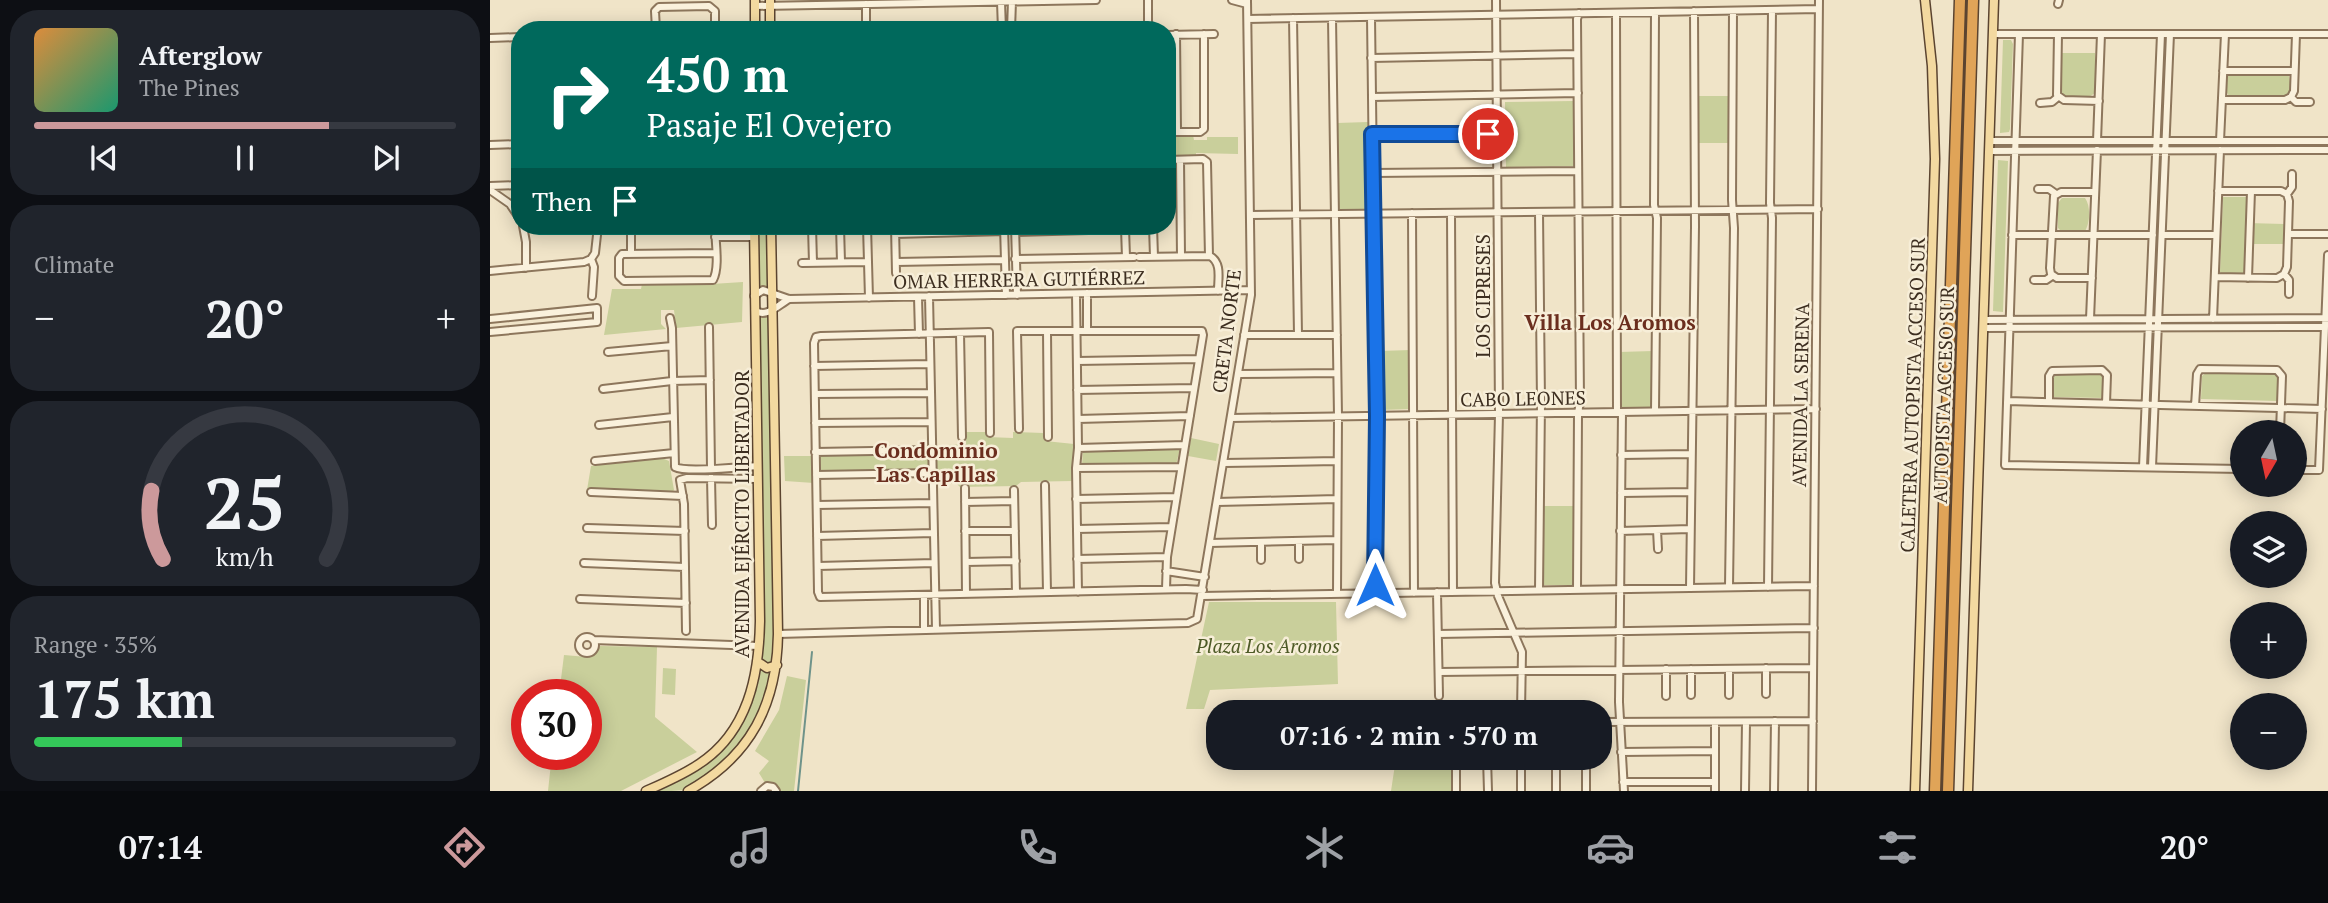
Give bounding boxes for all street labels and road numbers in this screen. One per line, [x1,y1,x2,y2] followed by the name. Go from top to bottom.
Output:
[1470,234,1495,358] street label: LOS CIPRESES
[1894,237,1930,553] street label: CALETERA AUTOPISTA ACCESO SUR
[893,264,1145,294] street label: OMAR HERRERA GUTIÉRREZ
[1206,268,1246,394] street label: CRETA NORTE
[1927,286,1959,504] street label: AUTOPISTA ACCESO SUR
[1786,303,1814,487] street label: AVENIDA LA SERENA
[729,370,754,658] street label: AVENIDA EJÉRCITO LIBERTADOR
[1460,384,1586,412] street label: CABO LEONES

